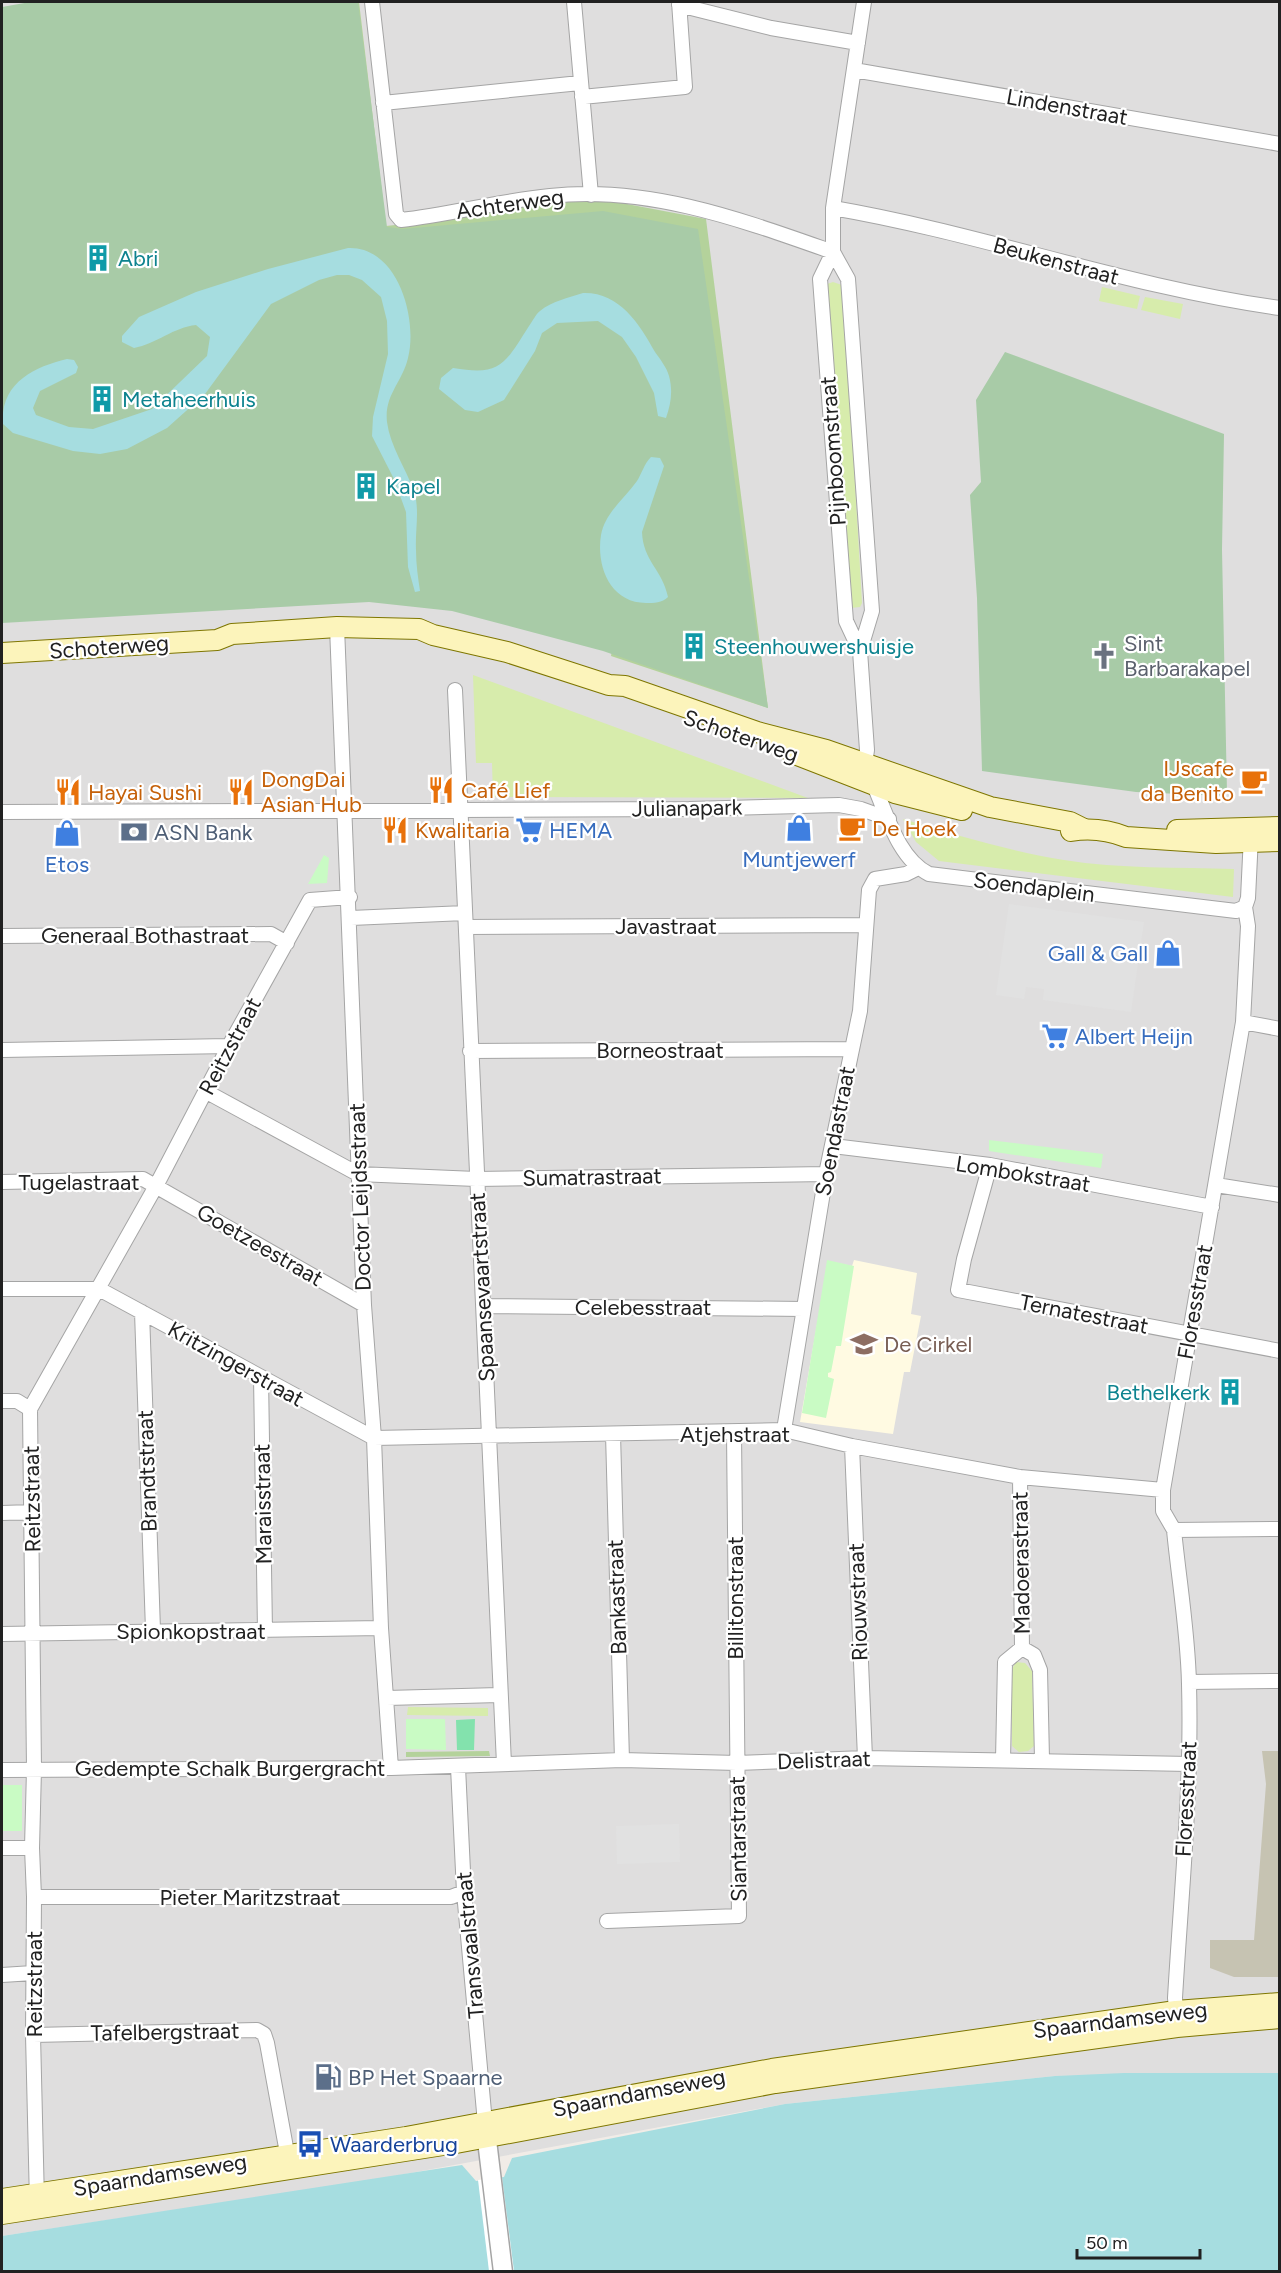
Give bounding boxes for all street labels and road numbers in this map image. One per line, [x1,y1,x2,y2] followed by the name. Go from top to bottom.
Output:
[1004,83,1130,131] street label: Lindenstraat
[454,183,566,225] street label: Achterweg
[990,231,1122,291] street label: Beukenstraat
[814,375,852,527] street label: Pijnboomstraat
[48,629,170,665] street label: Schoterweg
[680,704,802,768] street label: Schoterweg
[631,794,743,822] street label: Julianapark
[972,866,1096,908] street label: Soendaplein
[615,913,717,940] street label: Javastraat
[41,922,249,949] street label: Generaal Bothastraat
[193,993,267,1099] street label: Reitzstraat
[596,1037,724,1064] street label: Borneostraat
[809,1064,861,1198] street label: Soendastraat
[343,1103,377,1291] street label: Doctor Leijdsstraat
[954,1150,1092,1198] street label: Lombokstraat
[522,1162,662,1192] street label: Sumatrastraat
[18,1169,140,1196] street label: Tugelastraat
[464,1192,500,1382] street label: Spaansevaartstraat
[192,1198,328,1292] street label: Goetzeestraat
[1172,1243,1218,1361] street label: Floresstraat
[1017,1288,1151,1340] street label: Ternatestraat
[575,1294,711,1321] street label: Celebesstraat
[163,1315,309,1413] street label: Kritzingerstraat
[131,1409,163,1533] street label: Brandtstraat
[680,1421,790,1448] street label: Atjehstraat
[248,1443,278,1565] street label: Maraisstraat
[18,1445,46,1553] street label: Reitzstraat
[1006,1491,1036,1635] street label: Madoerastraat
[722,1536,749,1660] street label: Billitonstraat
[601,1539,633,1655] street label: Bankastraat
[842,1543,874,1661] street label: Riouwstraat
[116,1618,266,1645] street label: Spionkopstraat
[1169,1740,1203,1858] street label: Floresstraat
[777,1745,871,1775] street label: Delistraat
[75,1755,385,1782] street label: Gedempte Schalk Burgergracht
[723,1776,753,1902] street label: Siantarstraat
[450,1870,490,2020] street label: Transvaalstraat
[159,1884,341,1911] street label: Pieter Maritzstraat
[21,1931,48,2037] street label: Reitzstraat
[1031,1996,1209,2044] street label: Spaarndamseweg
[90,2017,240,2047] street label: Tafelbergstraat
[550,2063,728,2123] street label: Spaarndamseweg
[71,2148,249,2202] street label: Spaarndamseweg

